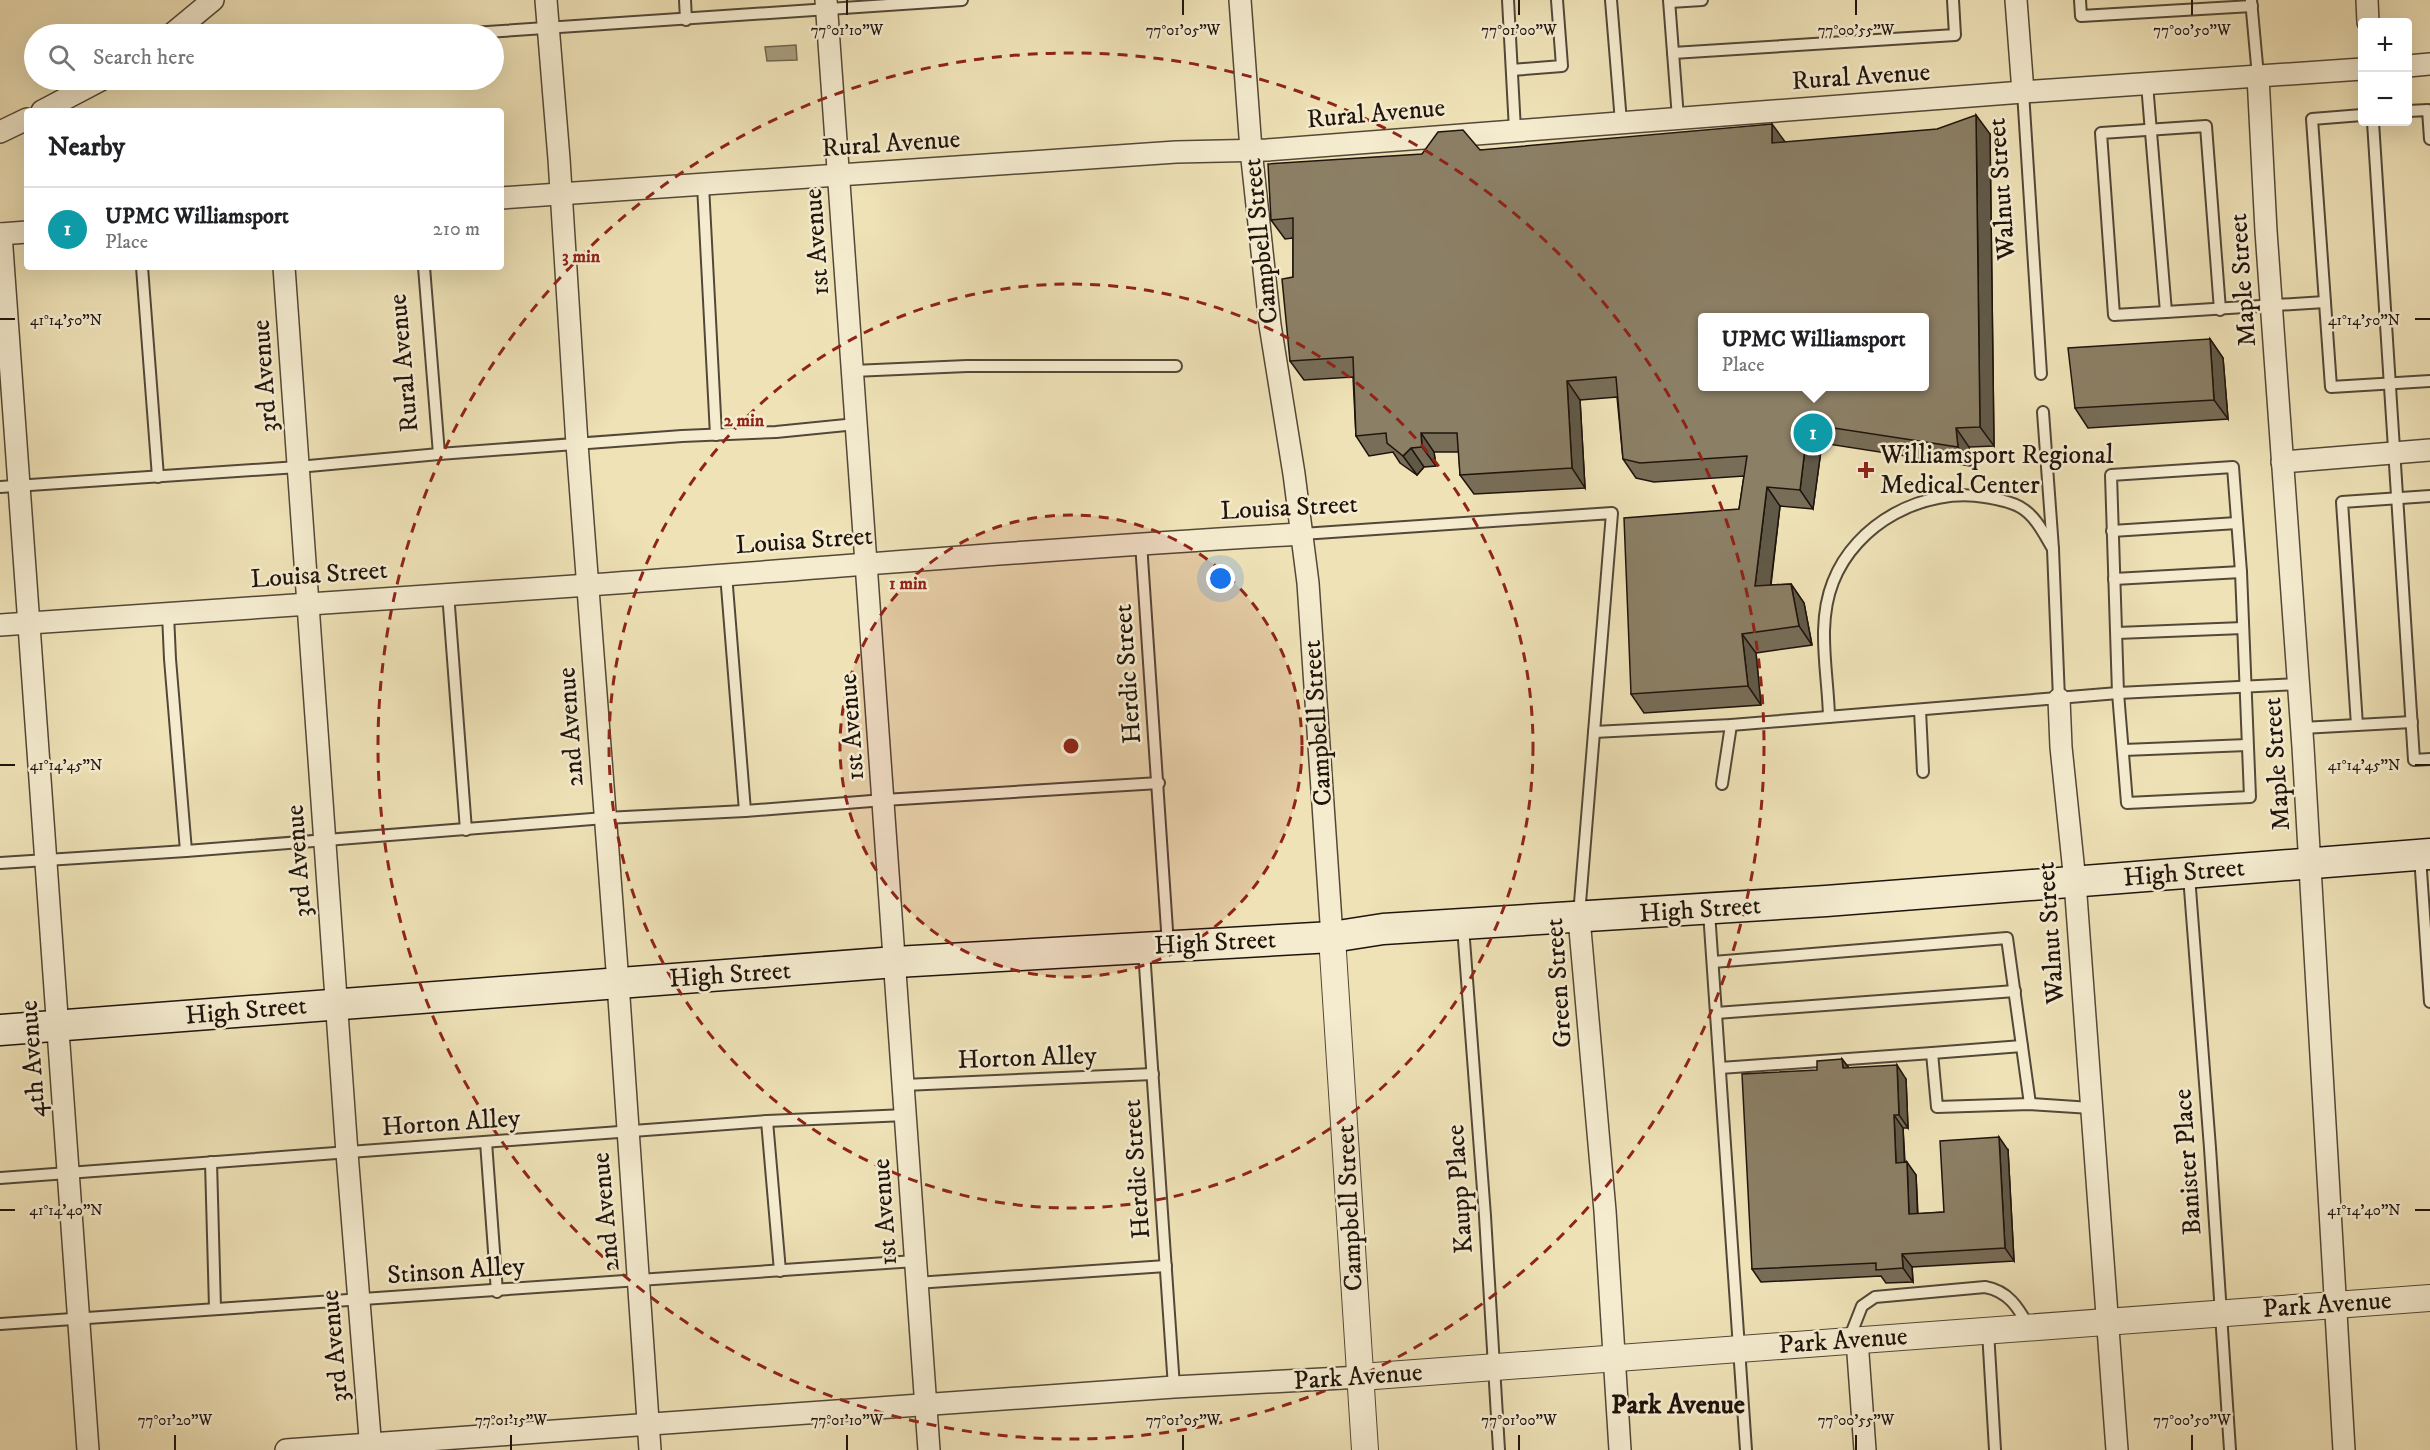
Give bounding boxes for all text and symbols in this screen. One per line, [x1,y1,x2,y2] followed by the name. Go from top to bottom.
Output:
[2358,18,2412,126] map controls
[2358,18,2412,72] button: +
[811,21,884,40] text: 77°01'10"W
[1146,21,1221,40] text: 77°01'05"W
[1481,21,1557,40] text: 77°01'00"W
[1818,21,1895,40] text: 77°00'55"W
[2153,21,2231,40] text: 77°00'50"W
[24,24,504,90] search box
[45,41,78,74] icon: search
[93,44,195,71] text: Search here
[1791,56,1931,98] street label: Rural Avenue
[2358,72,2412,126] button: −
[1305,92,1447,136] street label: Rural Avenue
[1981,117,2024,262] street label: Walnut Street
[821,123,961,165] street label: Rural Avenue
[48,131,125,164] text: Nearby
[1236,156,1286,326] street label: Campbell Street
[797,187,837,297] street label: 1st Avenue
[105,203,289,230] text: UPMC Williamsport
[2222,212,2264,348] street label: Maple Street
[64,217,71,242] text: 1
[433,217,480,242] text: 210 m
[105,230,148,255] text: Place
[562,246,601,268] text: 3 min
[382,292,426,434] street label: Rural Avenue
[30,311,102,330] text: 41°14'50"N
[2328,311,2400,330] text: 41°14'50"N
[1698,313,1929,391] popup
[245,319,285,433] street label: 3rd Avenue
[1722,326,1905,353] text: UPMC Williamsport
[1722,353,1764,378] text: Place
[724,410,765,432] text: 2 min
[1794,410,1832,456] pin: 1
[1879,439,2114,502] place label: Williamsport Regional Medical Center
[1857,461,1875,479] marker: Williamsport Regional Medical Center
[1220,488,1358,528] street label: Louisa Street
[734,520,874,562] street label: Louisa Street
[249,554,389,596] street label: Louisa Street
[1206,564,1235,593] your location
[889,573,928,595] text: 1 min
[1107,603,1149,745] street label: Herdic Street
[1296,639,1340,807] street label: Campbell Street
[550,666,592,788] street label: 2nd Avenue
[832,672,872,782] street label: 1st Avenue
[2256,696,2298,832] street label: Maple Street
[1061,736,1081,756] centre of rings
[30,756,102,775] text: 41°14'45"N
[2328,756,2400,775] text: 41°14'45"N
[279,804,319,918] street label: 3rd Avenue
[2122,851,2246,895] street label: High Street
[2030,861,2073,1006] street label: Walnut Street
[1638,889,1762,931] street label: High Street
[1538,917,1580,1049] street label: Green Street
[1153,923,1277,963] street label: High Street
[668,954,792,996] street label: High Street
[184,989,308,1033] street label: High Street
[12,999,54,1119] street label: 4th Avenue
[957,1039,1098,1077] street label: Horton Alley
[2166,1088,2210,1236] street label: Banister Place
[1116,1098,1158,1240] street label: Herdic Street
[381,1102,522,1144] street label: Horton Alley
[1439,1123,1481,1255] street label: Kaupp Place
[1329,1124,1371,1292] street label: Campbell Street
[584,1151,628,1273] street label: 2nd Avenue
[865,1157,905,1267] street label: 1st Avenue
[29,1201,103,1220] text: 41°14'40"N
[2327,1201,2401,1220] text: 41°14'40"N
[386,1250,527,1292] street label: Stinson Alley
[2261,1284,2393,1326] street label: Park Avenue
[314,1288,356,1404] street label: 3rd Avenue
[1777,1320,1909,1362] street label: Park Avenue
[1292,1356,1424,1398] street label: Park Avenue
[1611,1388,1745,1422] district label: Park Avenue
[138,1411,213,1430] text: 77°01'20"W
[475,1411,547,1430] text: 77°01'15"W
[811,1411,884,1430] text: 77°01'10"W
[1146,1411,1221,1430] text: 77°01'05"W
[1481,1411,1557,1430] text: 77°01'00"W
[1818,1411,1895,1430] text: 77°00'55"W
[2153,1411,2231,1430] text: 77°00'50"W

